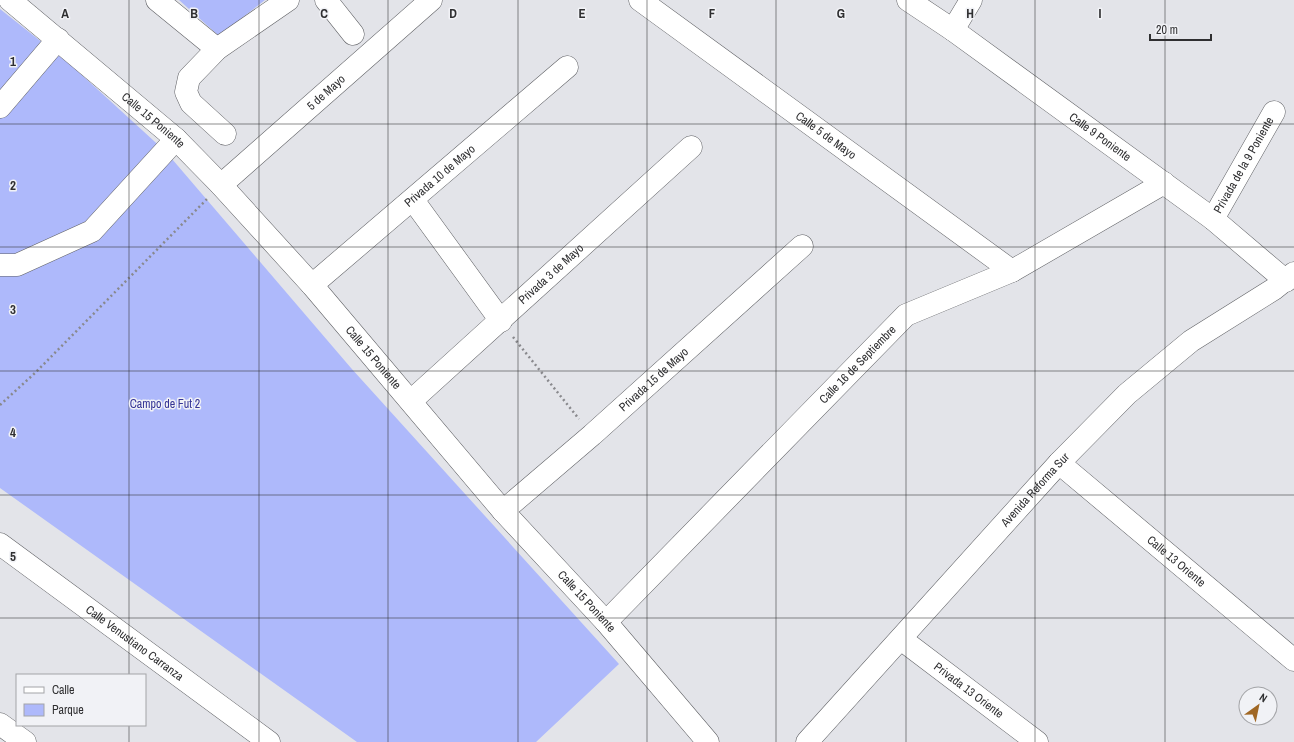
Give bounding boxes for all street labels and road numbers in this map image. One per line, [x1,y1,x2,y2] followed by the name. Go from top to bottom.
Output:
[303,71,349,114] street label: 5 de Mayo
[118,89,189,152] street label: Calle 15 Poniente
[792,108,859,163] street label: Calle 5 de Mayo
[1066,109,1134,165] street label: Calle 9 Poniente
[1210,114,1278,216] street label: Privada de la 9 Poniente
[401,141,478,211] street label: Privada 10 de Mayo
[515,240,587,308] street label: Privada 3 de Mayo
[342,322,405,393] street label: Calle 15 Poniente
[816,322,900,407] street label: Calle 16 de Septiembre
[616,344,692,415] street label: Privada 15 de Mayo
[997,449,1073,531] street label: Avenida Reforma Sur
[1144,532,1209,590] street label: Calle 13 Oriente
[554,567,619,635] street label: Calle 15 Poniente
[82,602,187,685] street label: Calle Venustiano Carranza
[931,659,1007,722] street label: Privada 13 Oriente

